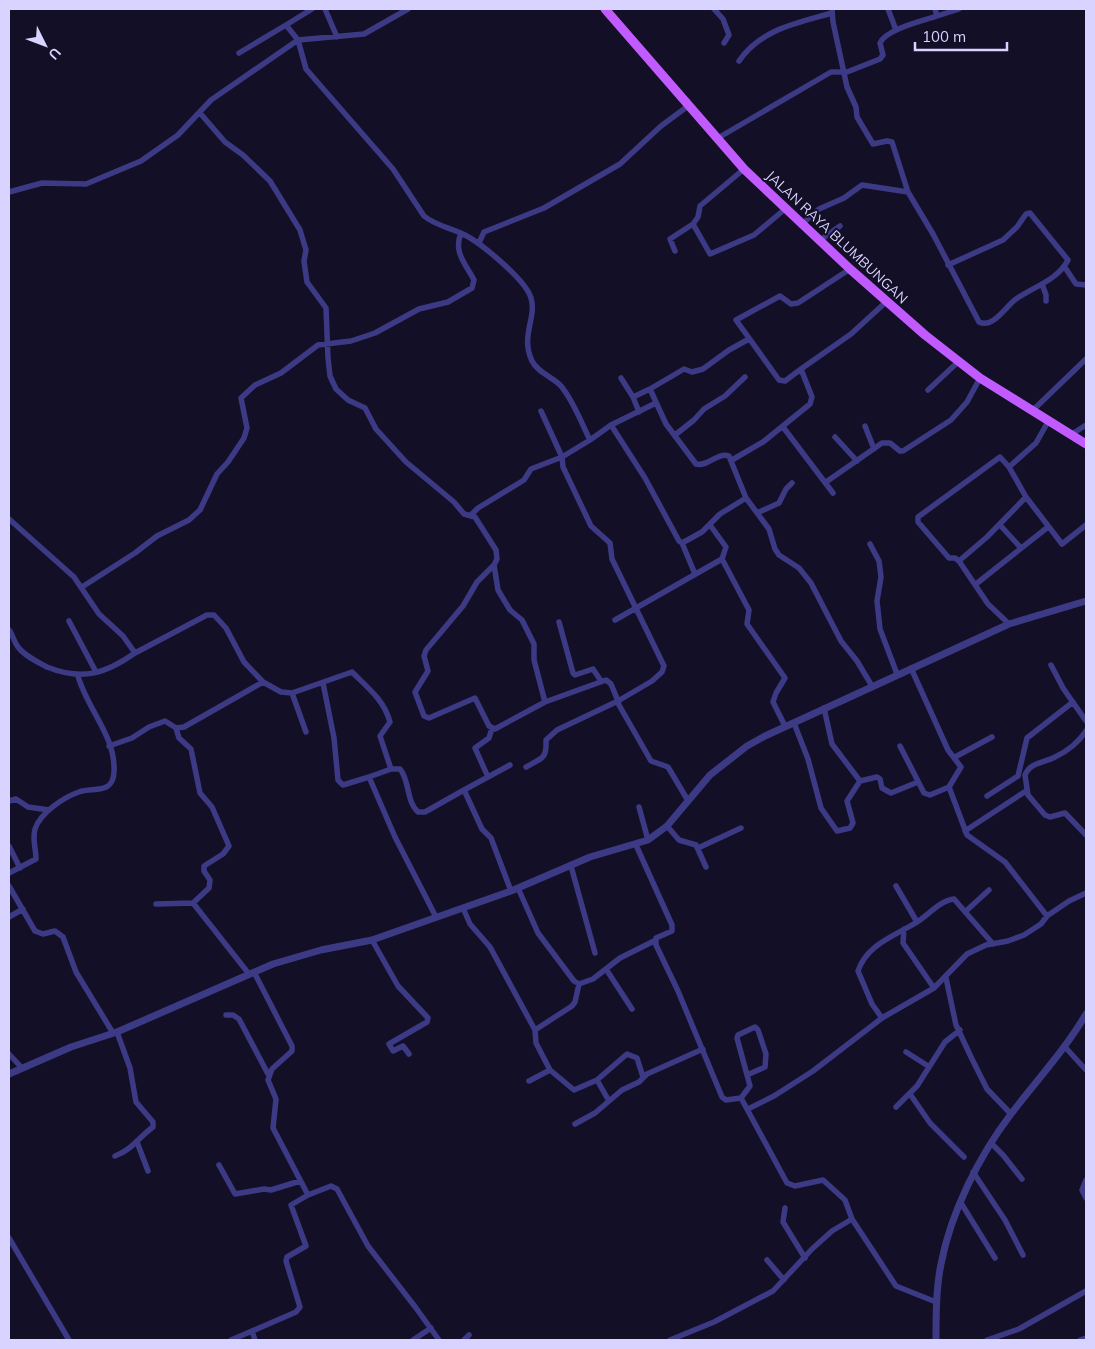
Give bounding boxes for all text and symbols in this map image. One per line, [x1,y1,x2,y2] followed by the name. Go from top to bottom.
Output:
[20,20,70,70] north arrow
[915,20,1008,52] scale bar
[922,27,966,46] text: 100 m
[45,44,65,64] text: U
[762,167,912,307] street label: JALAN RAYA BLUMBUNGAN

